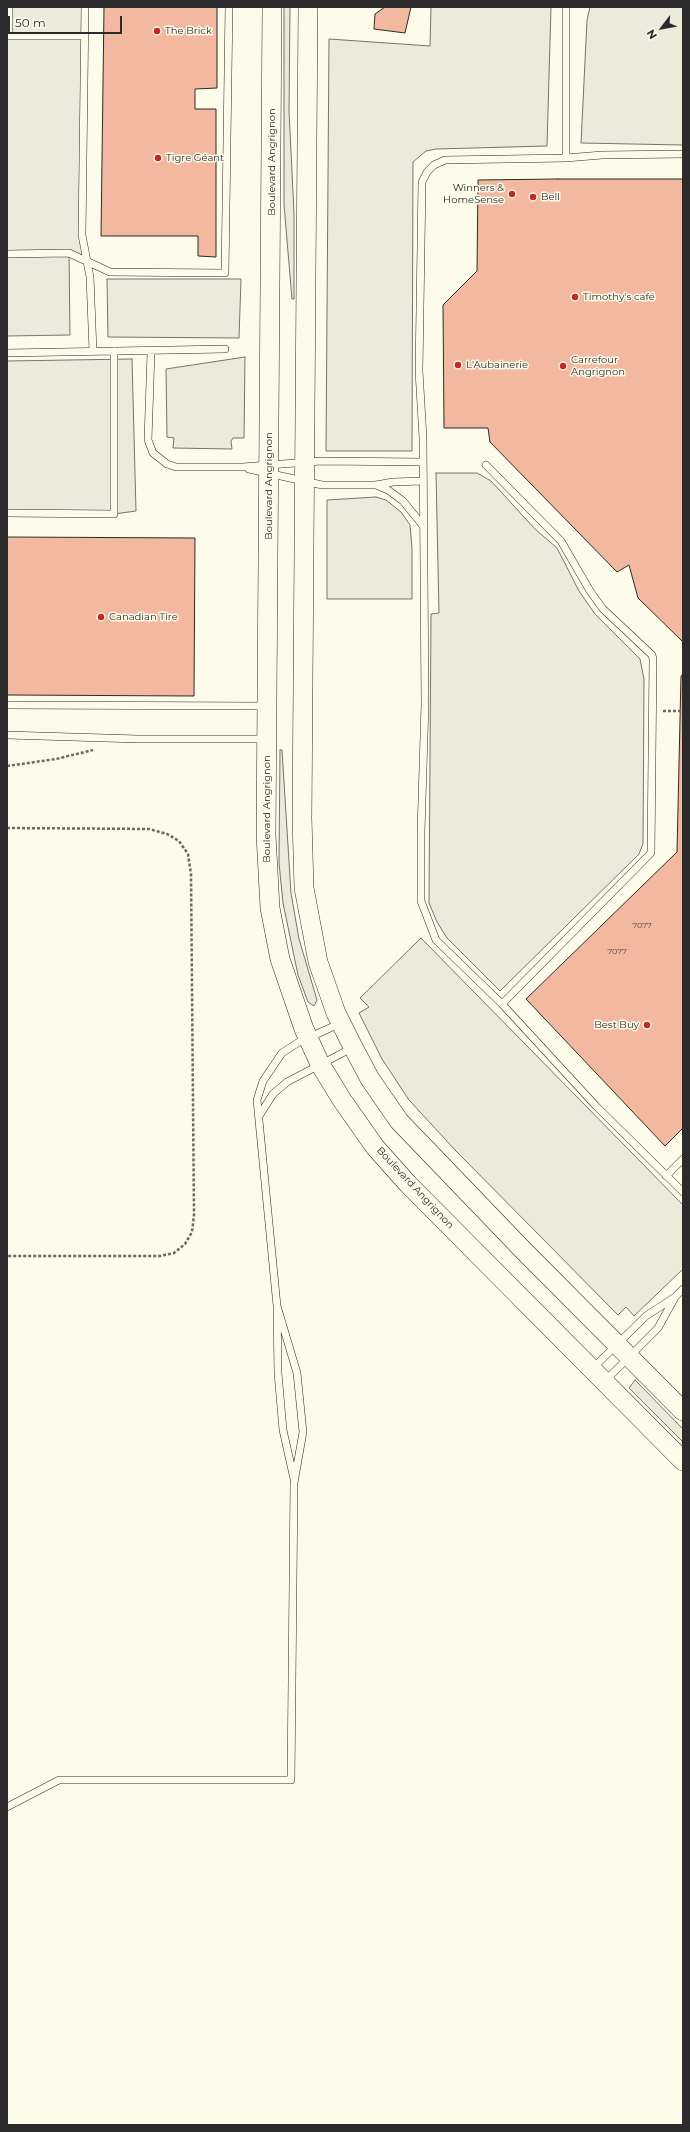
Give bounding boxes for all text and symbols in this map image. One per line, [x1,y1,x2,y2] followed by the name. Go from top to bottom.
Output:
[10,8,124,34] scale bar
[642,8,682,48] north arrow
[15,15,46,30] text: 50 m
[165,25,212,37] place label: The Brick
[152,26,162,36] marker: The Brick
[644,27,660,42] text: N
[266,108,278,216] street label: Boulevard Angrignon
[166,152,224,164] place label: Tigre Géant
[153,153,163,163] marker: Tigre Géant
[443,182,504,206] place label: Winners & HomeSense
[507,189,517,199] marker: Winners & HomeSense
[541,191,560,203] place label: Bell
[528,192,538,202] marker: Bell
[583,291,655,303] place label: Timothy's café
[570,292,580,302] marker: Timothy's café
[571,354,625,378] place label: Carrefour Angrignon
[466,359,528,371] place label: L'Aubainerie
[453,360,463,370] marker: L'Aubainerie
[558,361,568,371] marker: Carrefour Angrignon
[263,432,275,540] street label: Boulevard Angrignon
[109,611,178,623] place label: Canadian Tire
[96,612,106,622] marker: Canadian Tire
[261,755,273,863] street label: Boulevard Angrignon
[632,921,652,931] house number: 7077
[607,947,627,957] house number: 7077
[594,1019,639,1031] place label: Best Buy
[642,1020,652,1030] marker: Best Buy
[374,1145,456,1231] street label: Boulevard Angrignon

